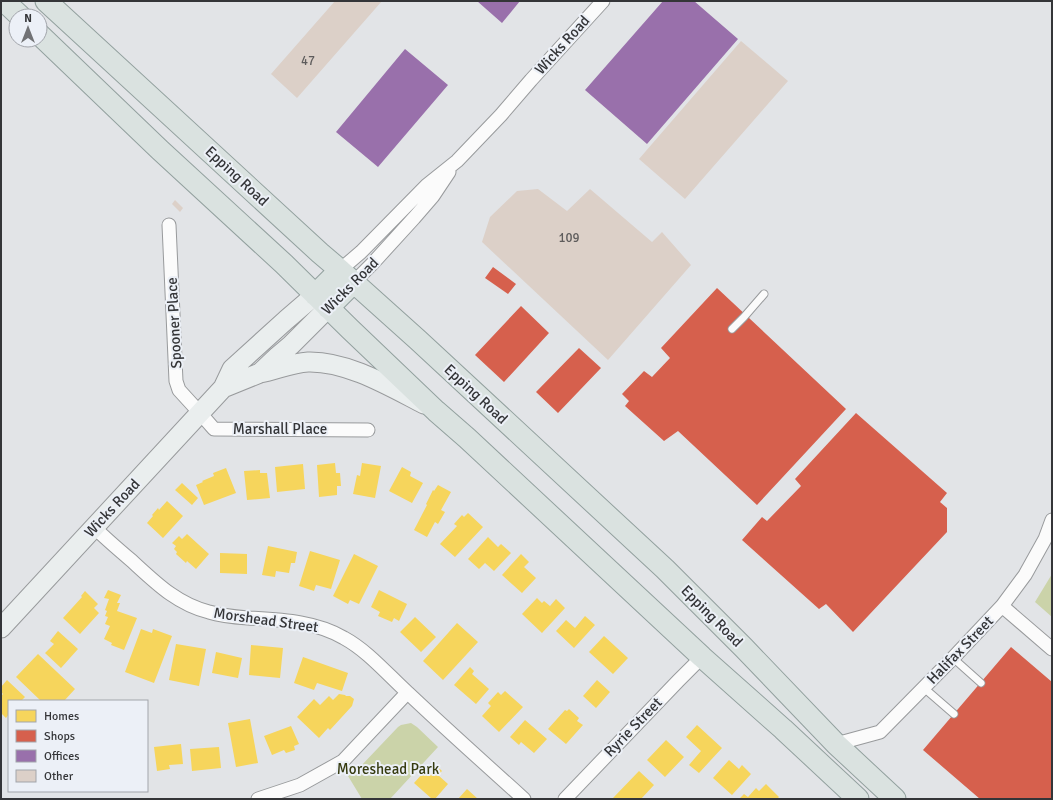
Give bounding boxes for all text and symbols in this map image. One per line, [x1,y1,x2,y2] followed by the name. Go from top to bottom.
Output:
[8,8,48,48] north arrow
[24,12,32,25] text: N
[531,12,593,78] street label: Wicks Road
[301,53,315,69] house number: 47
[202,142,272,210] street label: Epping Road
[558,230,580,246] house number: 109
[318,254,382,318] street label: Wicks Road
[163,277,185,369] street label: Spooner Place
[441,360,511,428] street label: Epping Road
[233,420,327,438] street label: Marshall Place
[80,475,144,541] street label: Wicks Road
[677,581,747,651] street label: Epping Road
[212,604,320,636] street label: Morshead Street
[923,612,997,688] street label: Halifax Street
[600,693,666,761] street label: Ryrie Street
[8,700,148,792] legend
[44,709,79,724] text: Homes
[44,729,75,744] text: Shops
[44,749,79,764] text: Offices
[337,760,440,778] park label: Moreshead Park
[44,769,74,784] text: Other

